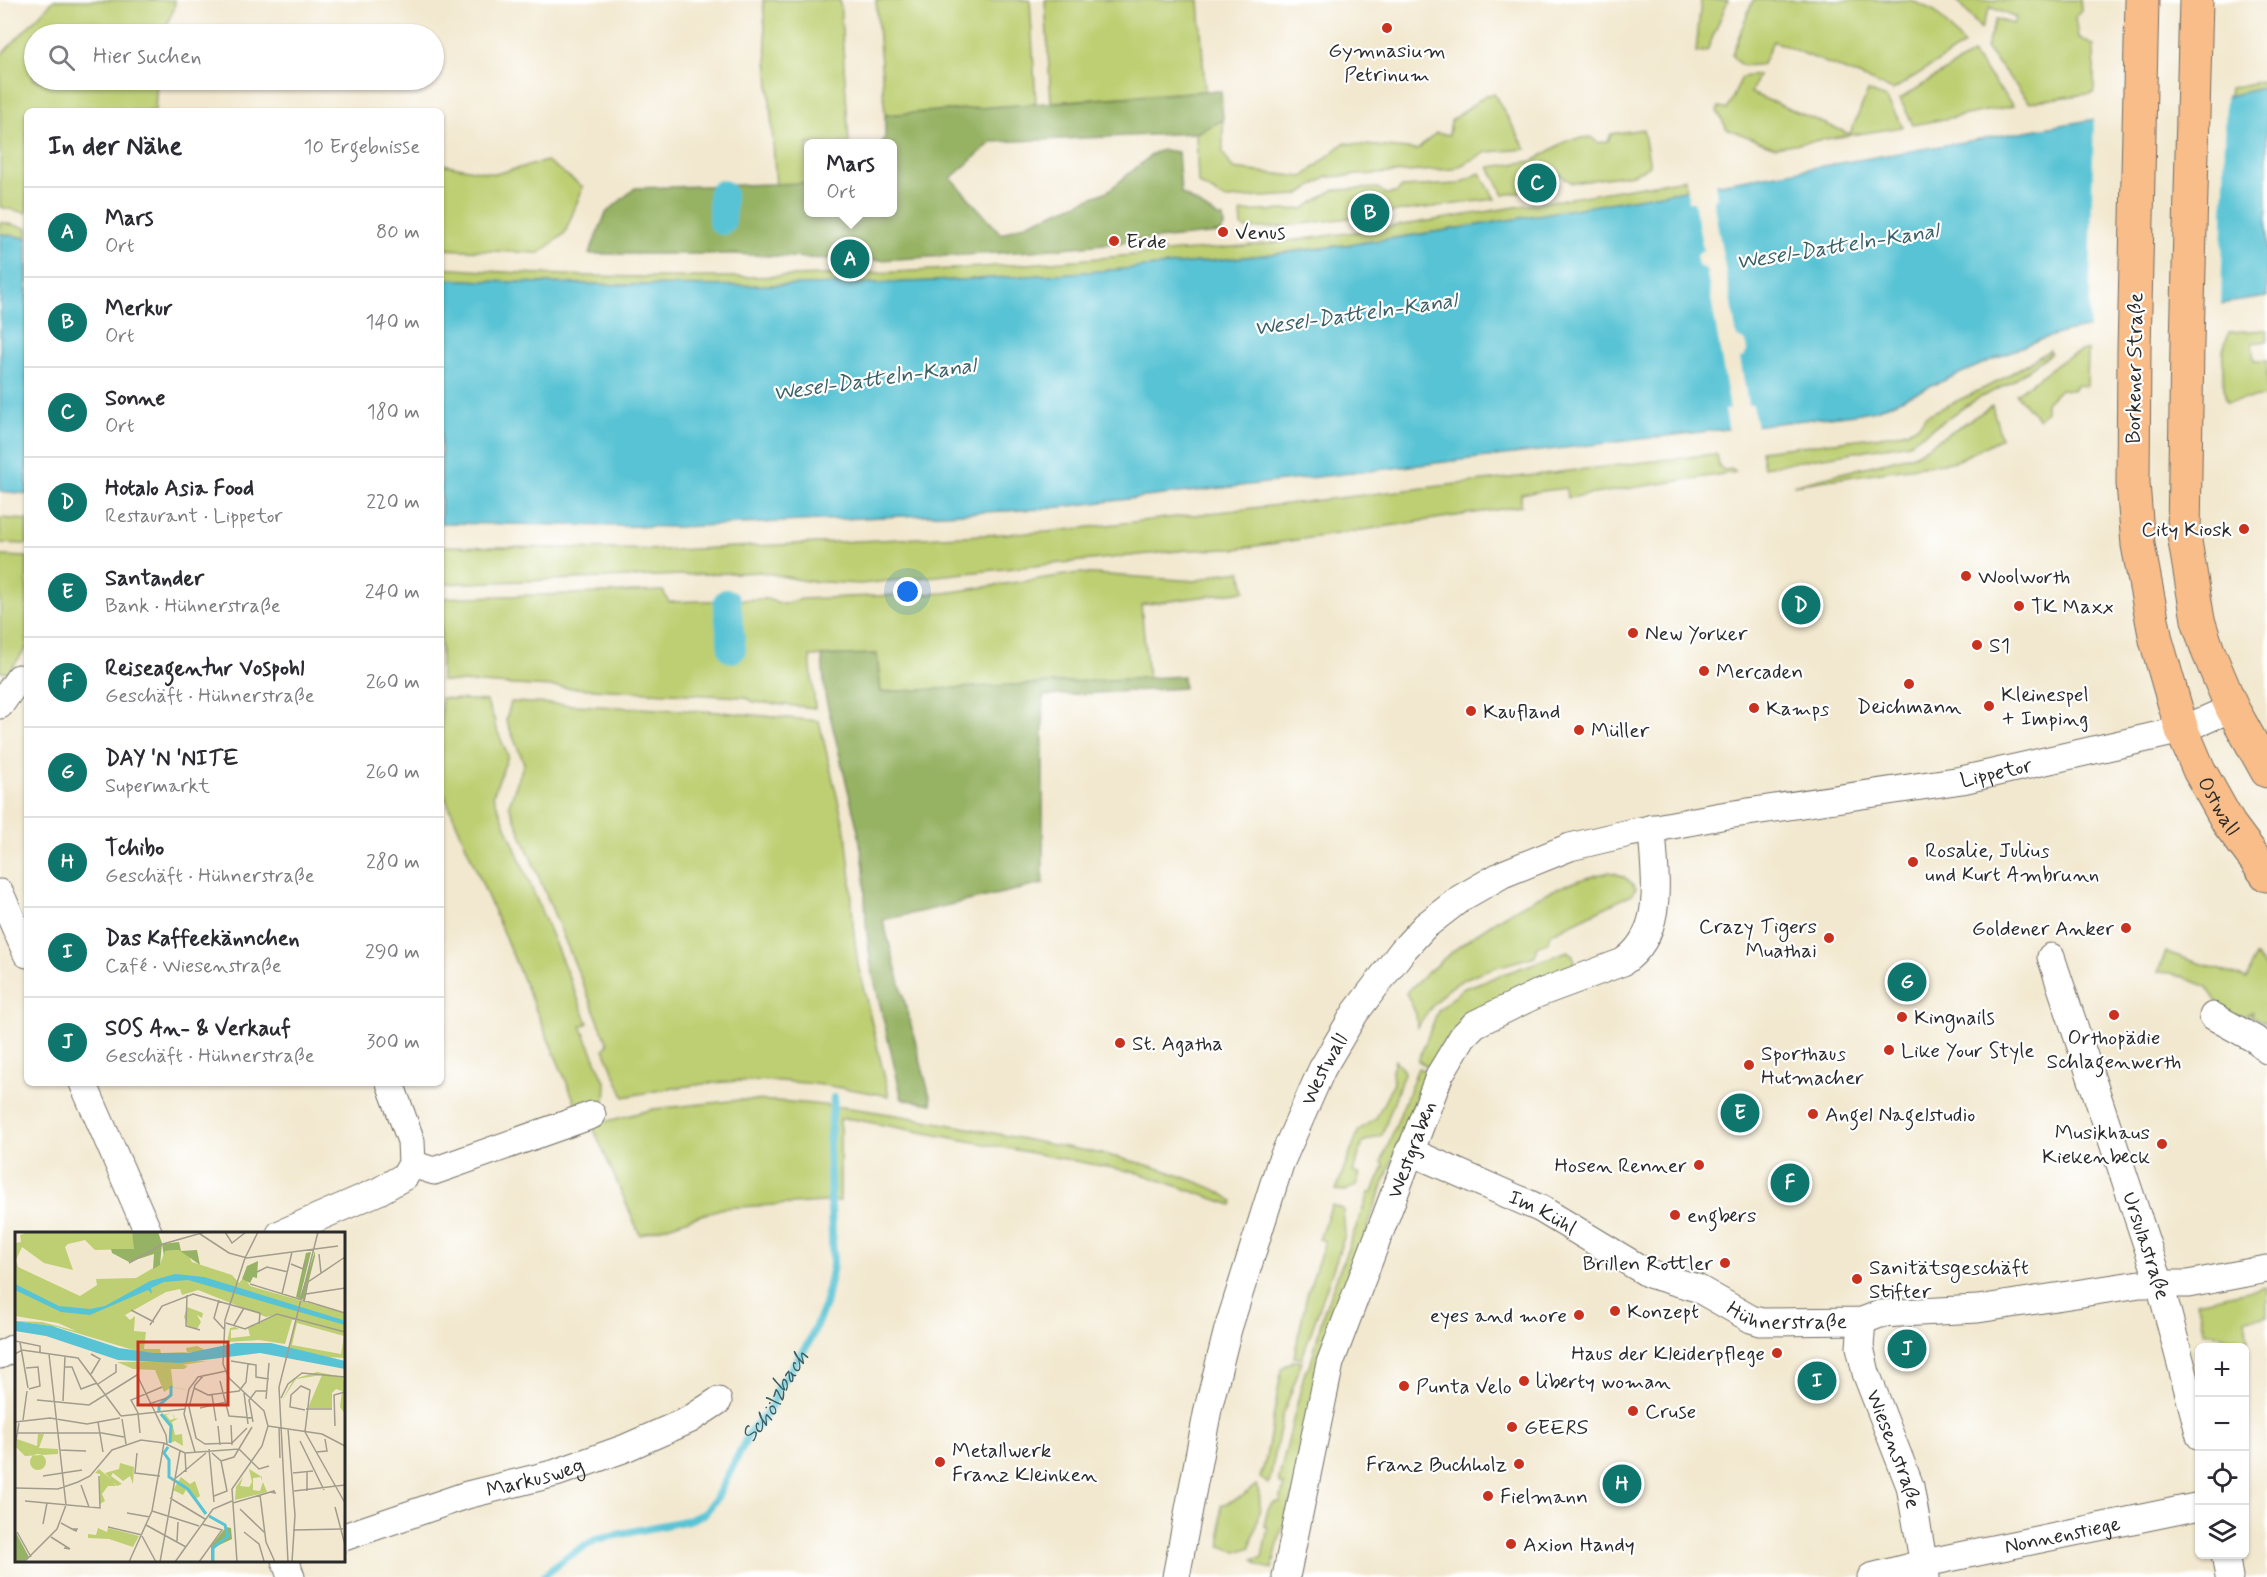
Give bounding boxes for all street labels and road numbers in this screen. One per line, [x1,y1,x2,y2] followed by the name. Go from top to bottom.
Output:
[2120,292,2150,444] street label: Borkener Straße
[1958,751,2035,795] street label: Lippetor
[2190,772,2246,842] street label: Ostwall
[1295,1028,1355,1110] street label: Westwall
[1381,1097,1444,1203] street label: Westgraben
[1504,1184,1581,1242] street label: Im Kühl
[2115,1188,2176,1303] street label: Ursulastraße
[1721,1295,1847,1337] street label: Hühnerstraße
[1859,1386,1927,1511] street label: Wiesenstraße
[483,1451,588,1505] street label: Markusweg
[2002,1510,2123,1561] street label: Nonnenstiege

